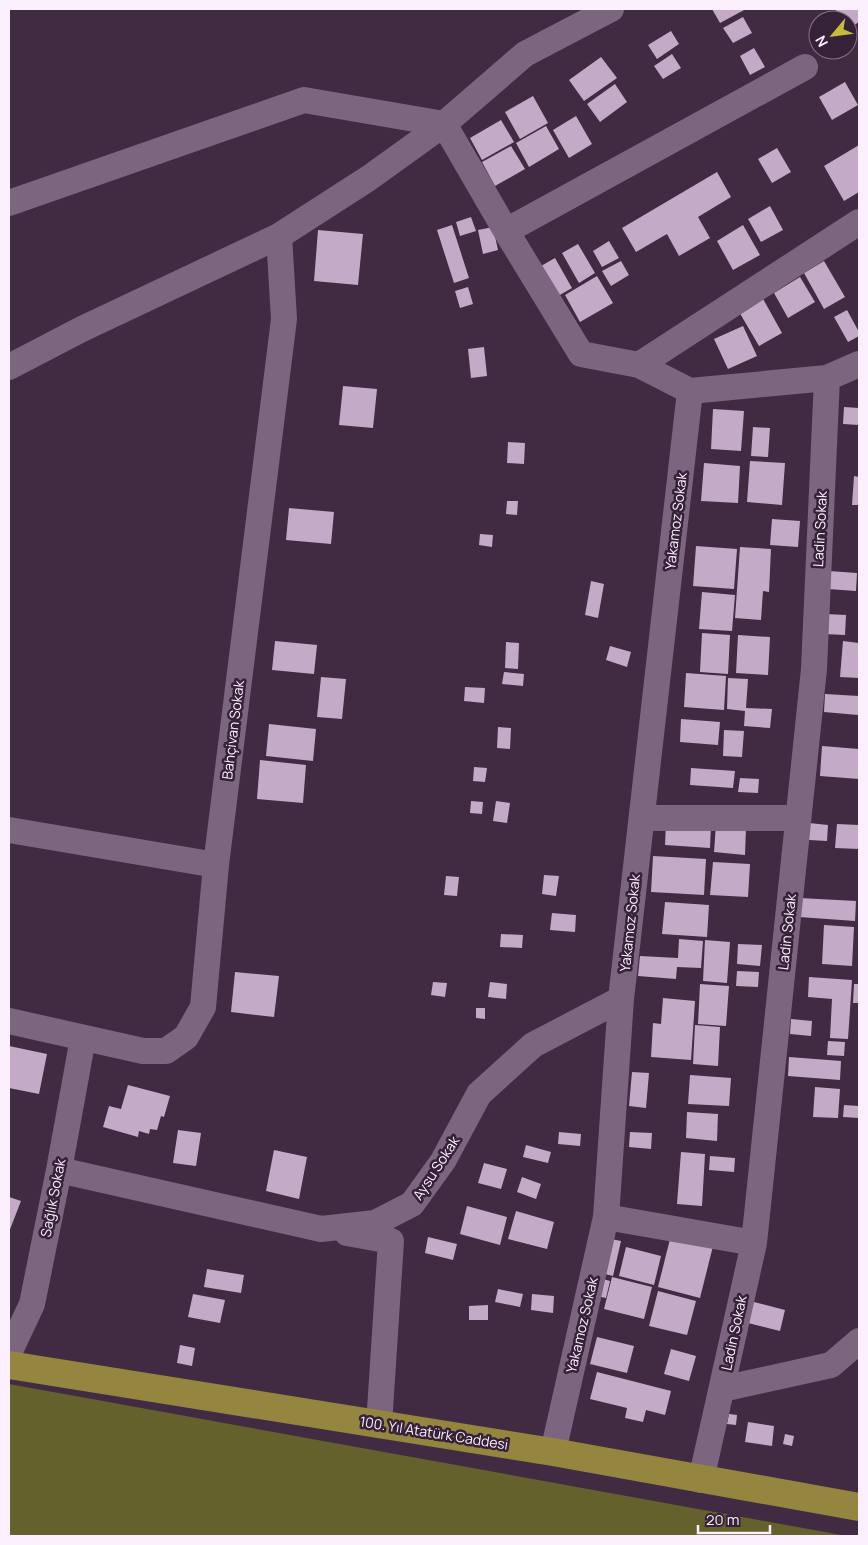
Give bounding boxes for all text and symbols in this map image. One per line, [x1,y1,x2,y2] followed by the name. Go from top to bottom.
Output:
[808,10,858,60] north arrow
[810,33,832,51] text: N
[660,470,691,571] street label: Yakamoz Sokak
[808,489,831,568] street label: Ladin Sokak
[217,678,248,781] street label: Bahçivan Sokak
[615,872,644,973] street label: Yakamoz Sokak
[773,892,800,971] street label: Ladin Sokak
[408,1131,464,1203] street label: Aysu Sokak
[36,1156,70,1239] street label: Sağlık Sokak
[561,1274,602,1375] street label: Yakamoz Sokak
[716,1293,751,1372] street label: Ladin Sokak
[359,1411,510,1454] street label: 100. Yıl Atatürk Caddesi
[698,1502,770,1534] scale bar
[706,1509,739,1530] text: 20 m

